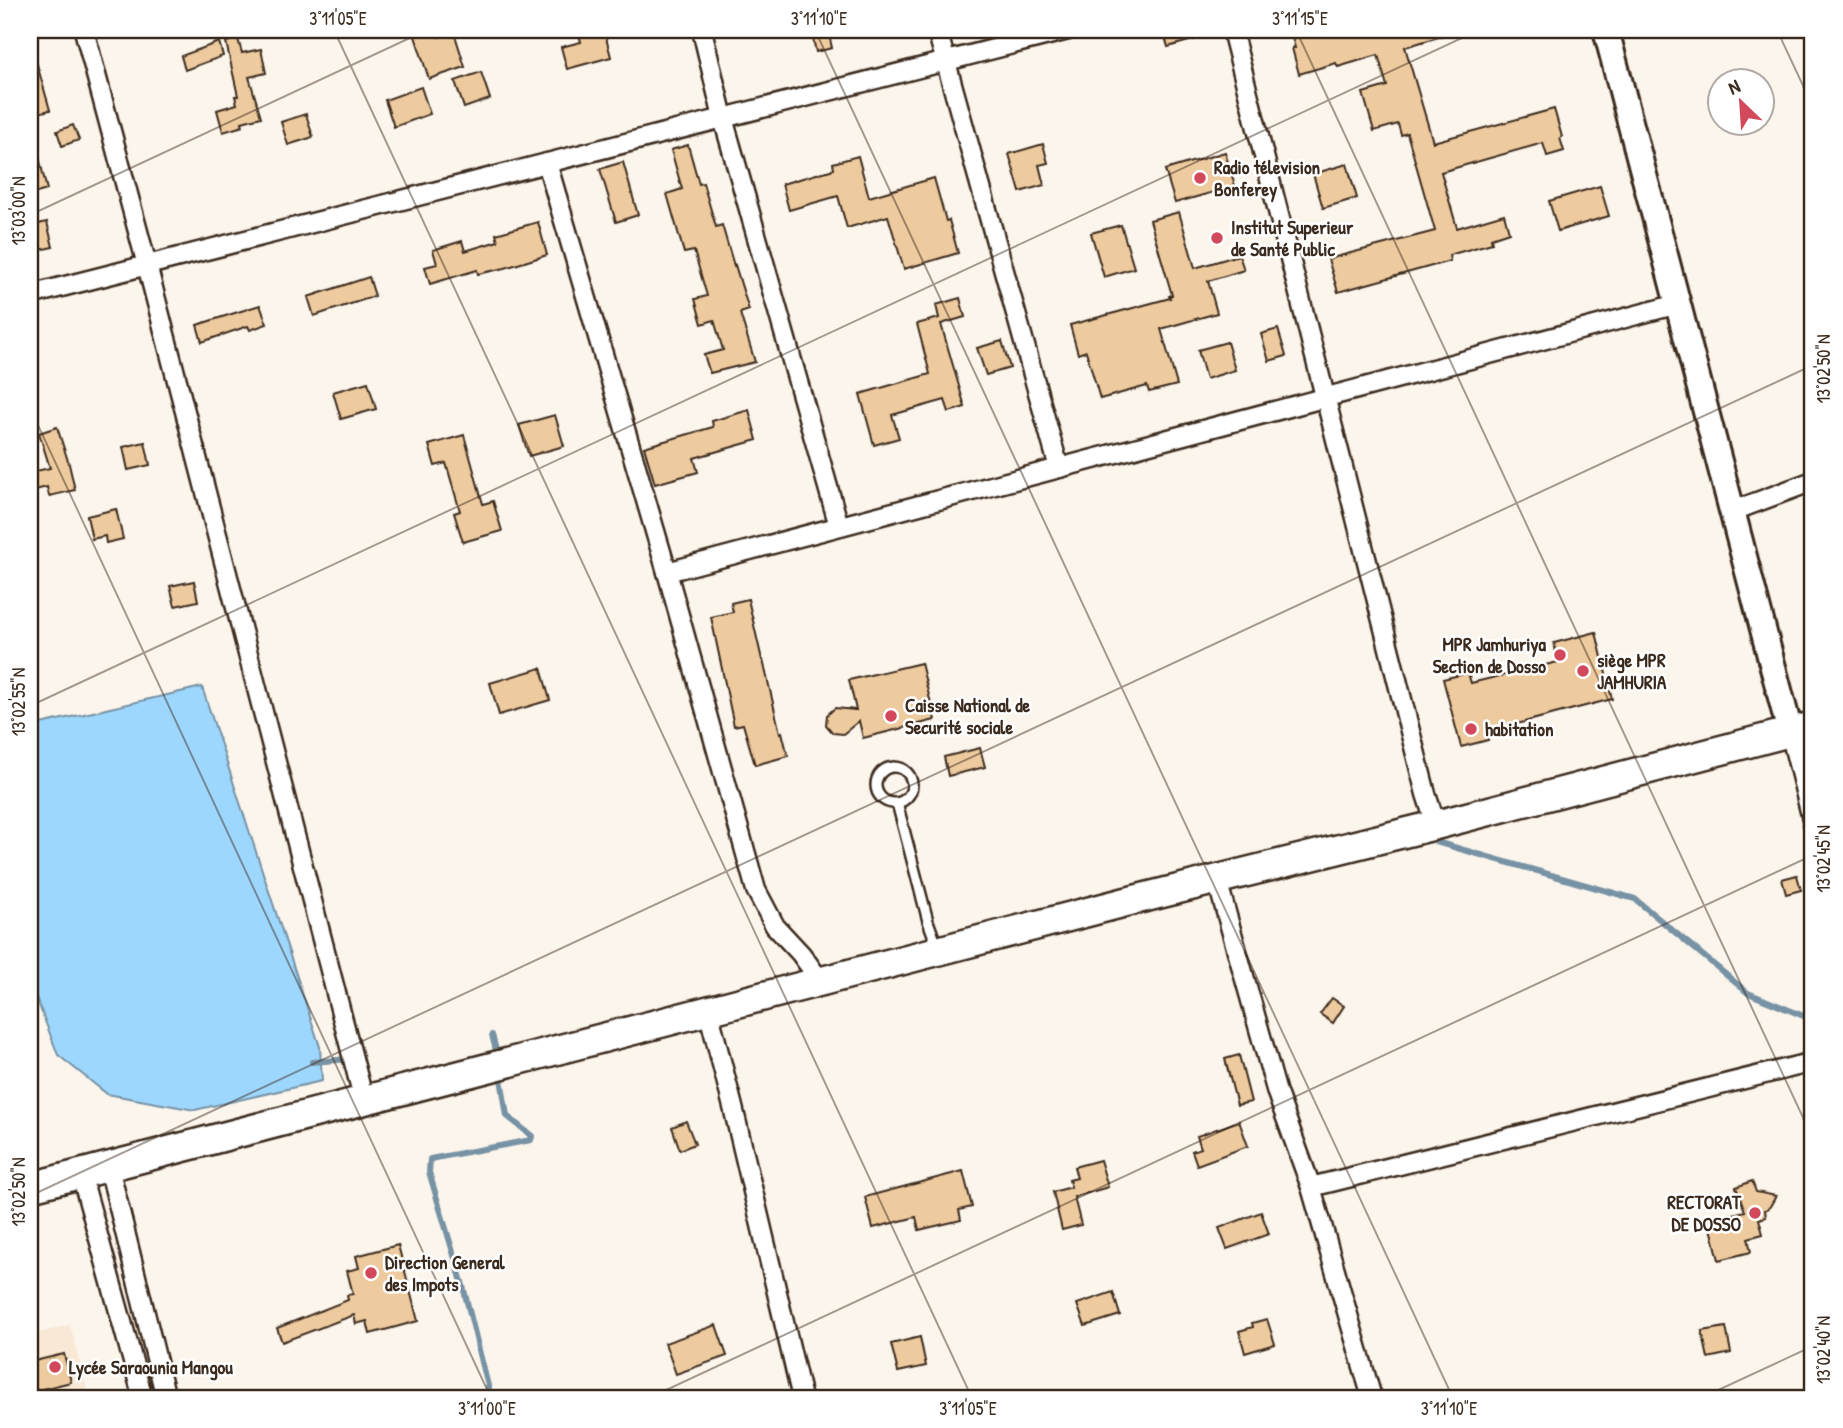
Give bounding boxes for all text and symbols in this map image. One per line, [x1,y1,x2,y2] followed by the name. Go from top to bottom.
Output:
[309,6,367,31] text: 3°11'05"E
[791,6,847,31] text: 3°11'10"E
[1272,6,1328,31] text: 3°11'15"E
[1706,66,1776,136] north arrow
[1724,73,1744,101] text: N
[1214,154,1321,203] place label: Radio télevision Bonferey
[1192,170,1208,186] marker: Radio télevision Bonferey
[6,176,31,246] text: 13°03'00"N
[1231,214,1354,262] place label: Institut Superieur de Santé Public
[1209,230,1225,246] marker: Institut Superieur de Santé Public
[1811,335,1836,403] text: 13°02'50"N
[1433,631,1547,679] place label: MPR Jamhuriya Section de Dosso
[1552,647,1568,663] marker: MPR Jamhuriya Section de Dosso
[1597,647,1667,695] place label: siège MPR JAMHURIA
[1575,663,1591,679] marker: siège MPR JAMHURIA
[6,668,31,736] text: 13°02'55"N
[905,692,1031,740] place label: Caisse National de Securité sociale
[883,708,899,724] marker: Caisse National de Securité sociale
[1485,716,1554,742] place label: habitation
[1463,721,1479,737] marker: habitation
[1811,825,1836,893] text: 13°02'45"N
[6,1158,31,1226] text: 13°02'50"N
[1667,1189,1742,1237] place label: RECTORAT DE DOSSO
[1747,1205,1763,1221] marker: RECTORAT DE DOSSO
[385,1249,506,1298] place label: Direction General des Impots
[363,1265,379,1281] marker: Direction General des Impots
[1811,1316,1836,1384] text: 13°02'40"N
[69,1354,233,1381] place label: Lycée Saraounia Mangou
[47,1359,63,1375] marker: Lycée Saraounia Mangou
[458,1396,516,1421] text: 3°11'00"E
[939,1396,997,1421] text: 3°11'05"E
[1421,1396,1477,1421] text: 3°11'10"E

